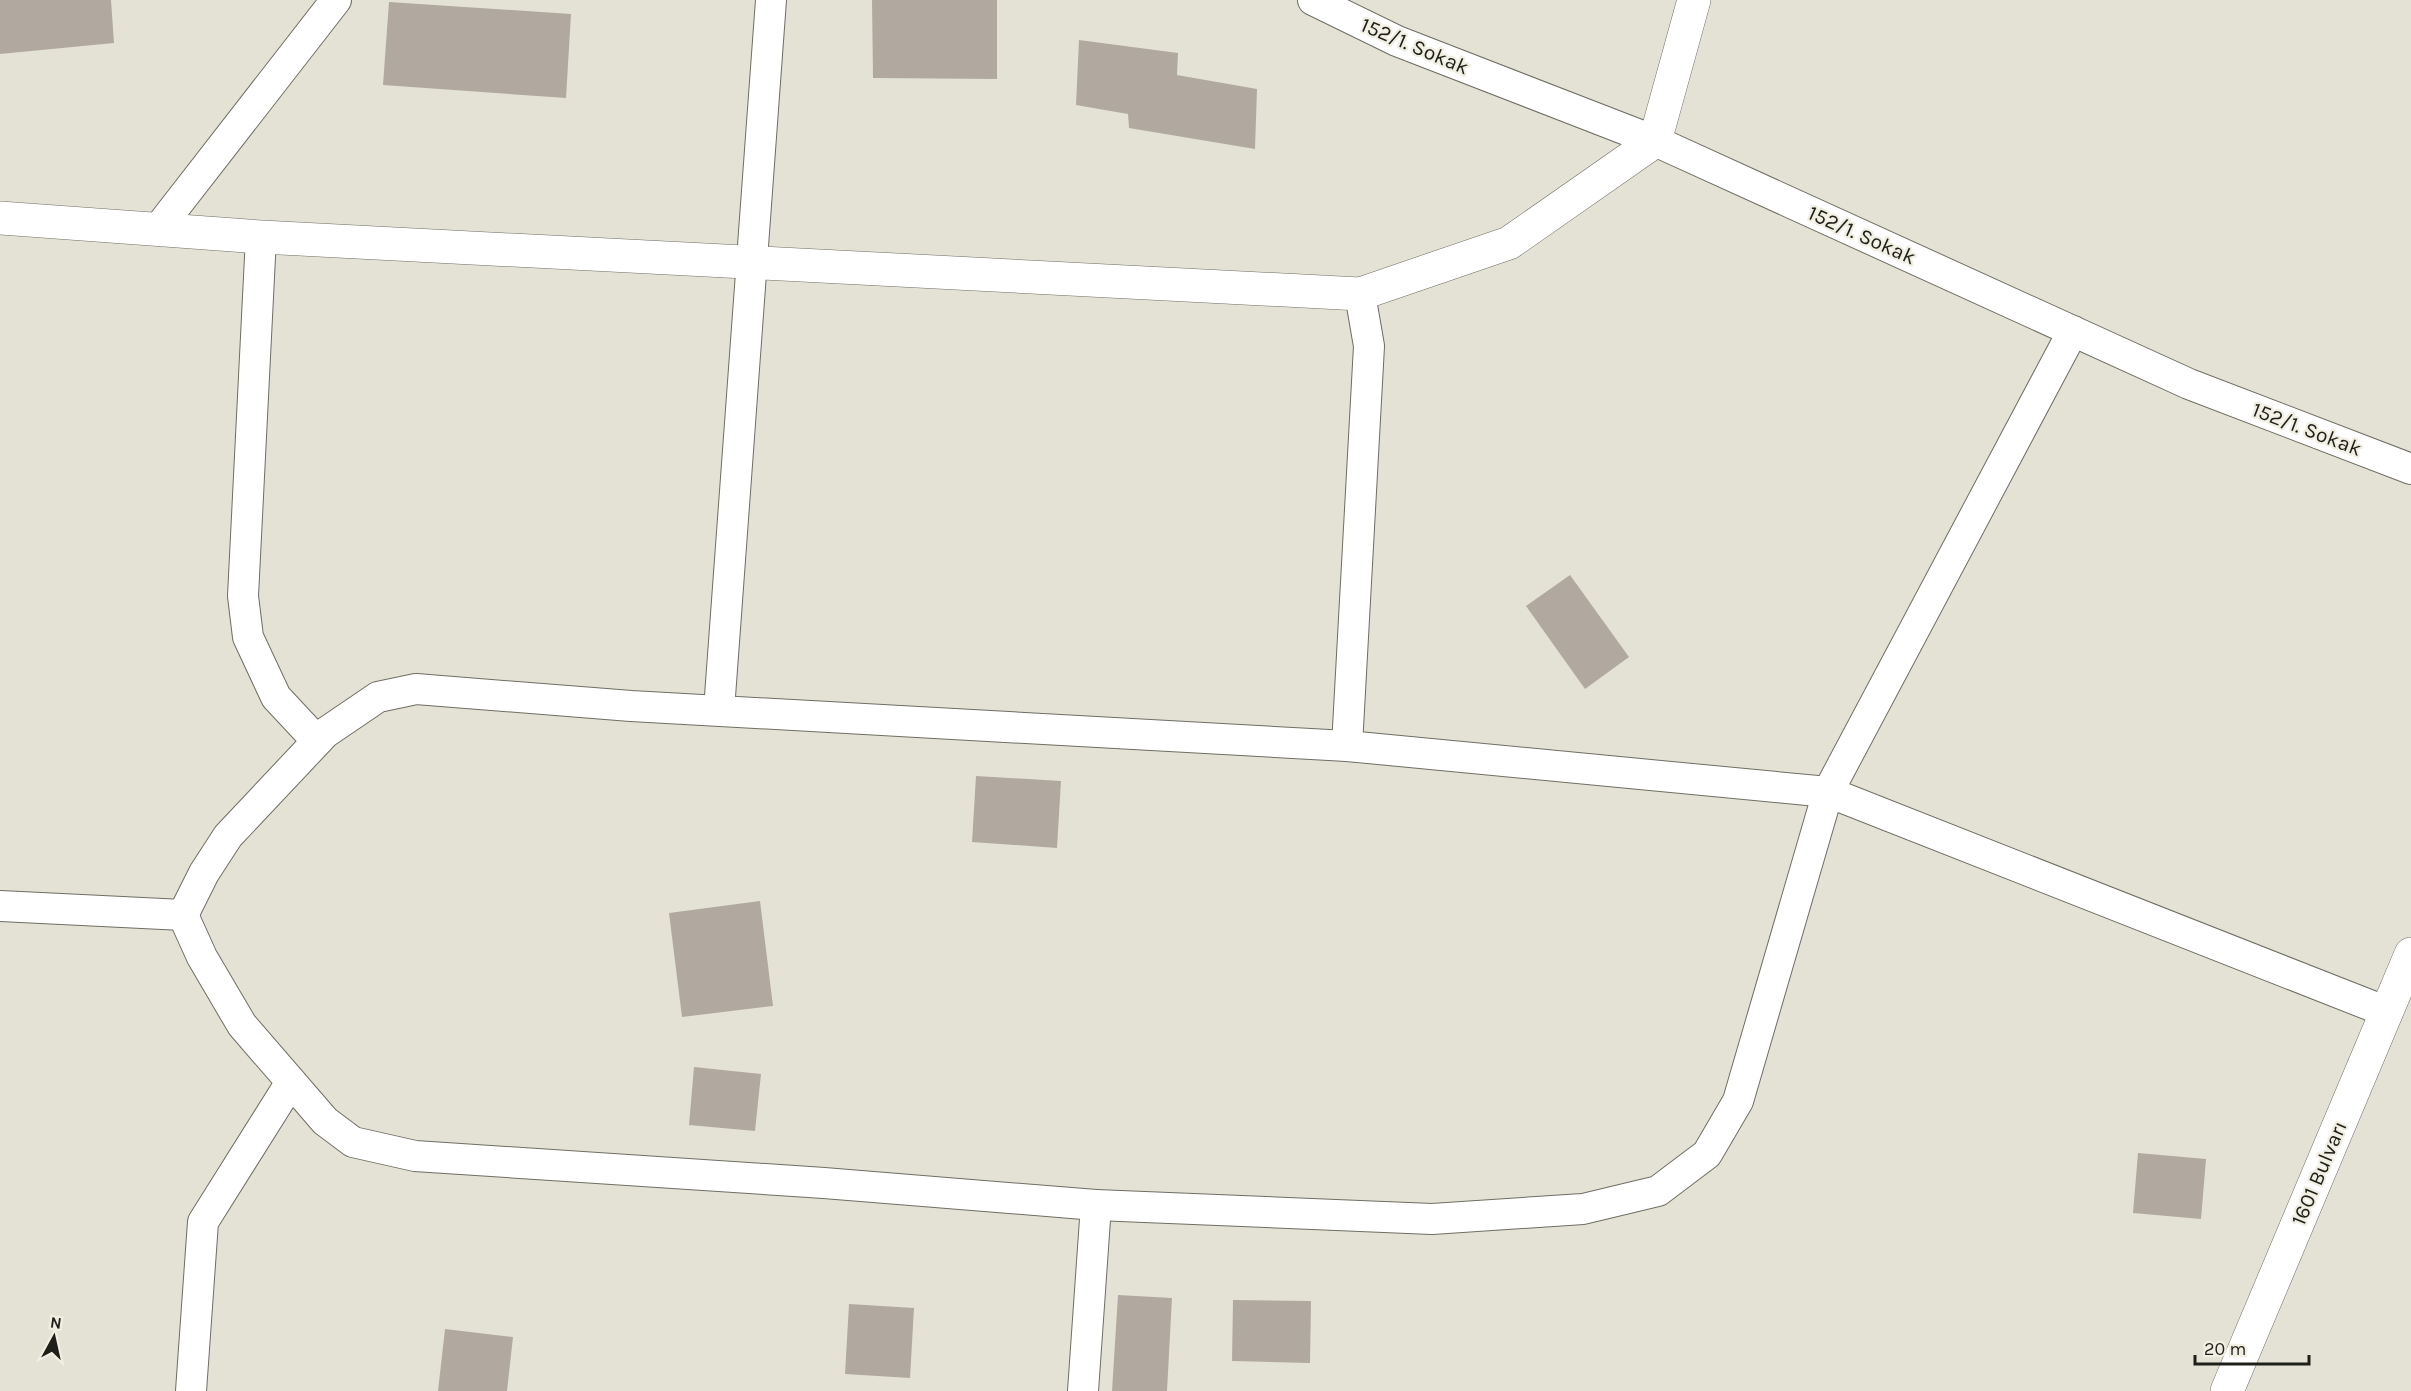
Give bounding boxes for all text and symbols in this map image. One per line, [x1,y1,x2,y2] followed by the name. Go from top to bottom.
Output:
[1357,12,1473,80] street label: 152/1. Sokak
[1805,201,1920,269] street label: 152/1. Sokak
[2249,397,2365,461] street label: 152/1. Sokak
[2286,1117,2352,1229] street label: 1601 Bulvarı
[24,1307,84,1367] north arrow
[49,1312,63,1333] text: N
[2195,1328,2309,1366] scale bar
[2204,1338,2246,1360] text: 20 m

